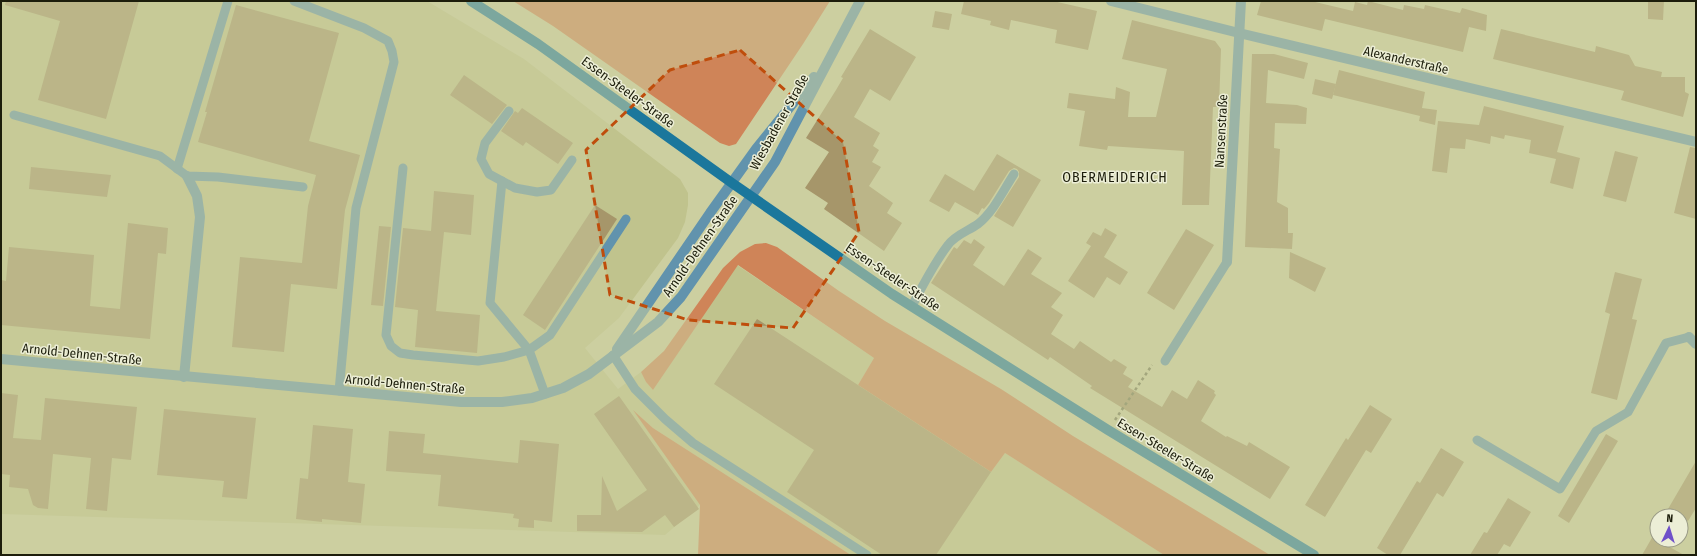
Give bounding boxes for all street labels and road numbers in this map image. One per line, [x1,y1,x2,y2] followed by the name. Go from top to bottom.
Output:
[1362,43,1450,77] street label: Alexanderstraße
[579,53,677,131] street label: Essen-Steeler-Straße
[747,72,811,172] street label: Wiesbadener Straße
[1212,94,1230,168] street label: Nansenstraße
[659,193,741,299] street label: Arnold-Dehnen-Straße
[843,240,943,314] street label: Essen-Steeler-Straße
[22,340,142,368] street label: Arnold-Dehnen-Straße
[345,371,465,397] street label: Arnold-Dehnen-Straße
[1115,415,1217,485] street label: Essen-Steeler-Straße

